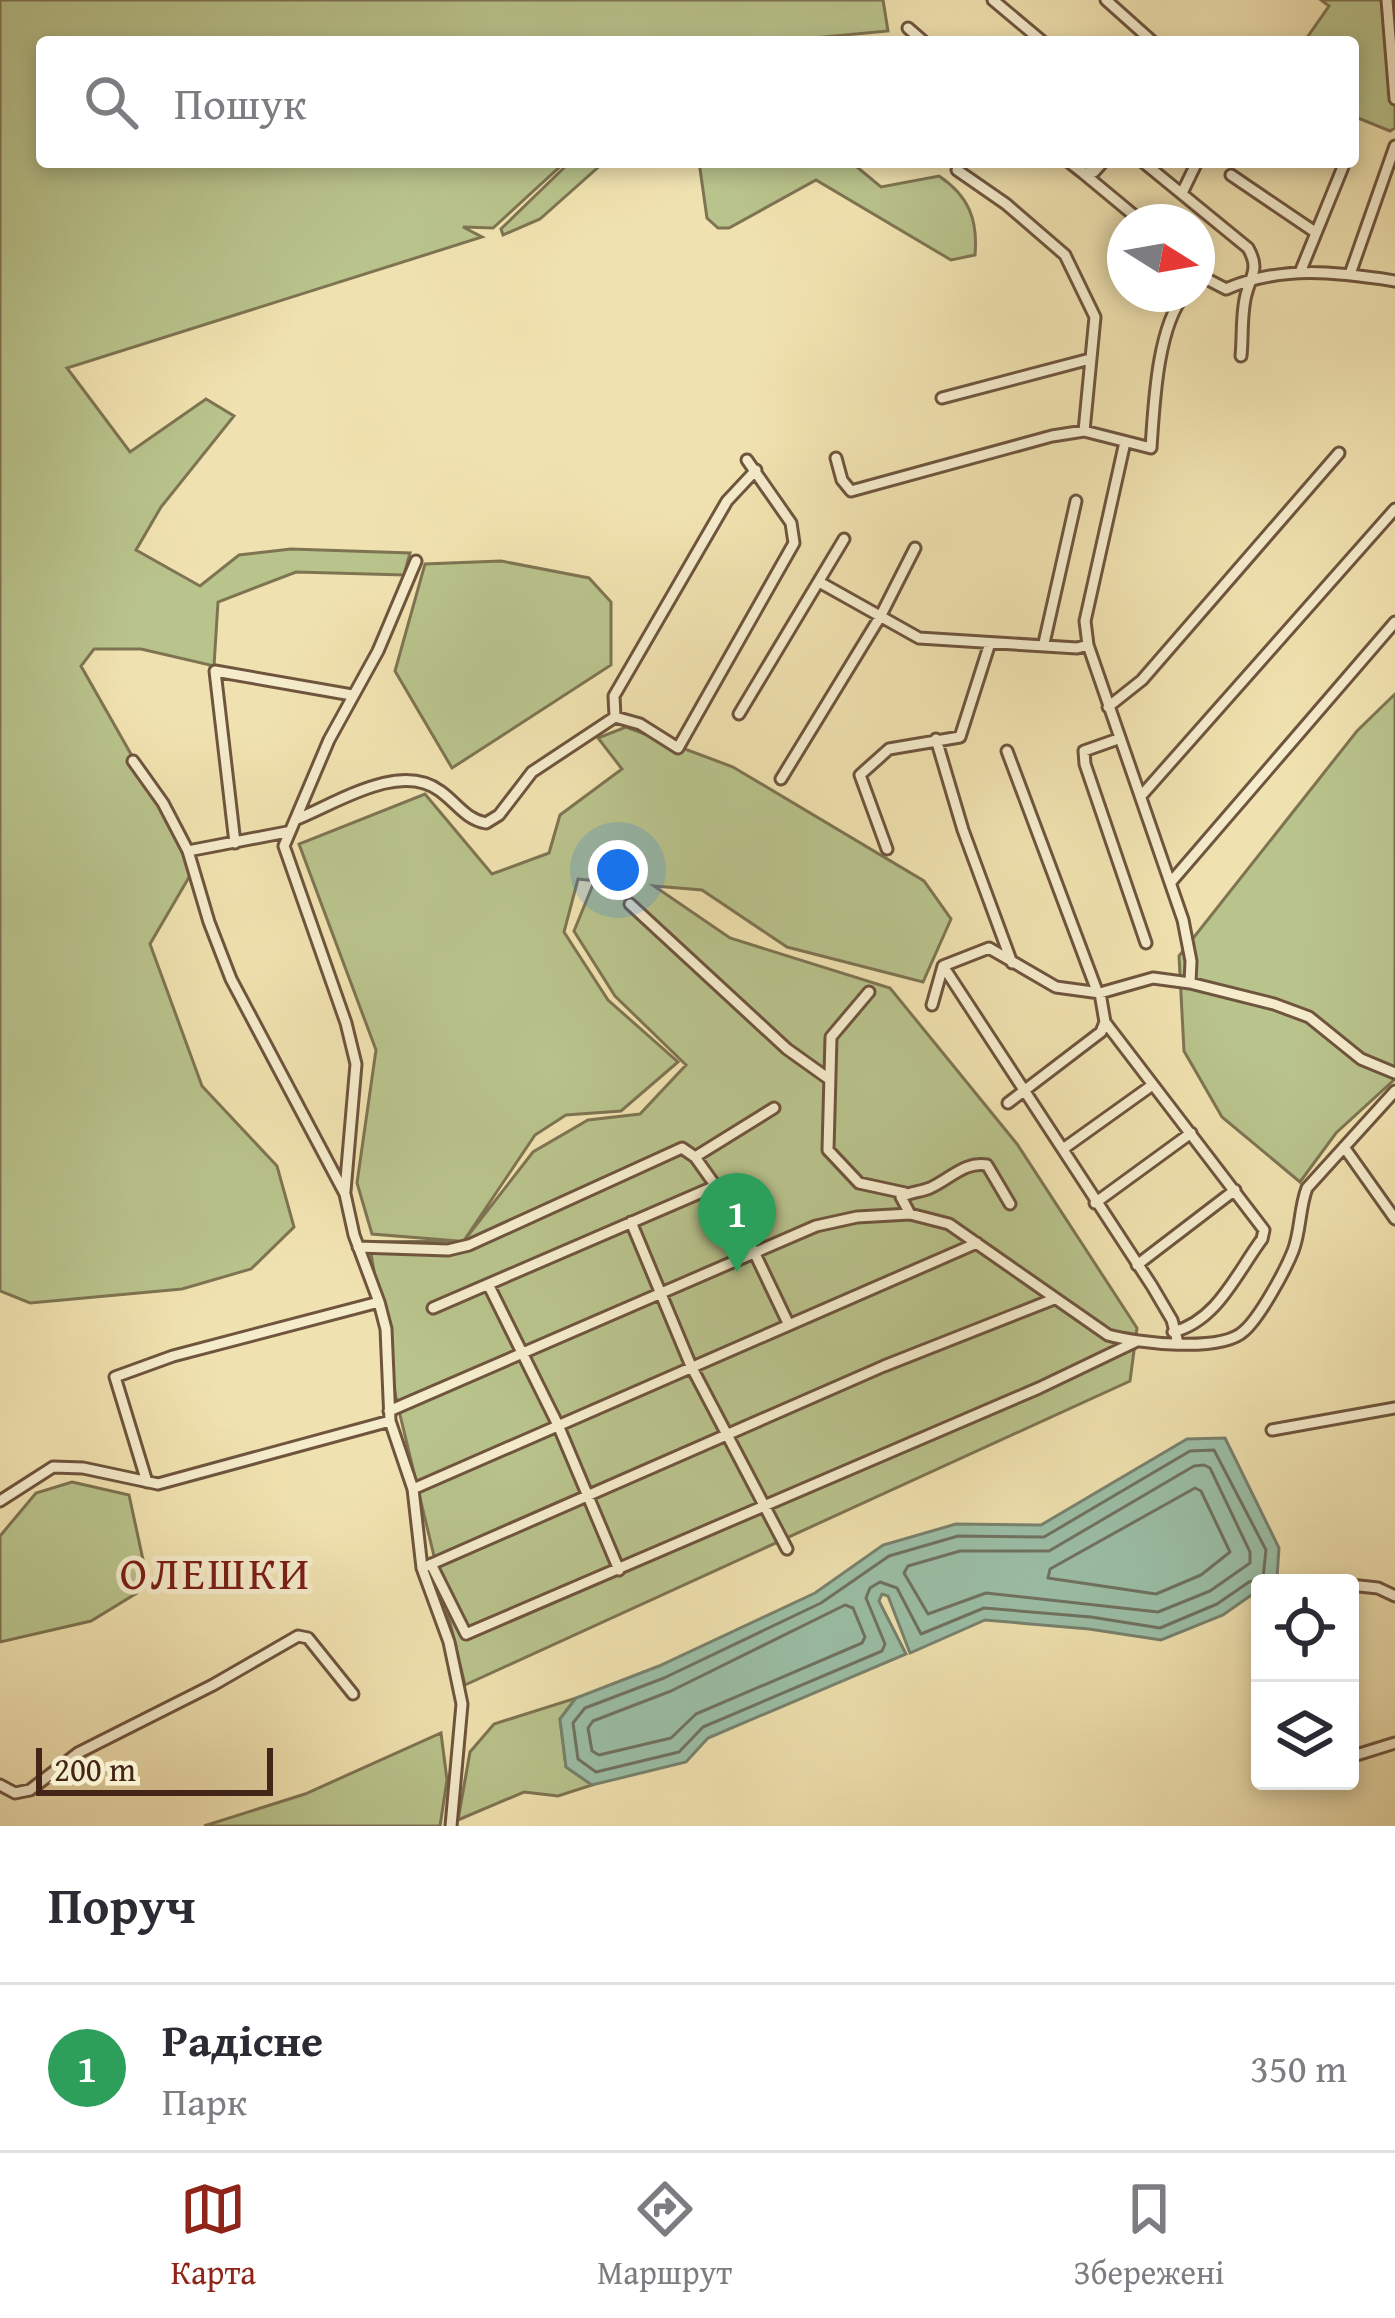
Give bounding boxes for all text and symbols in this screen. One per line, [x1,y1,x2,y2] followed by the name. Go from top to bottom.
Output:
[36,36,1359,168] search box
[78,69,144,135] icon: search
[174,70,307,135] text: Пошук
[1107,204,1215,312] north arrow
[588,840,648,900] your location
[698,1173,776,1272] pin: 1
[120,1540,312,1605] district label: ОЛЕШКИ
[1251,1574,1359,1790] map controls
[1251,1574,1359,1682] button: locate
[1251,1682,1359,1790] button: layers
[36,1742,273,1795] scale bar
[54,1745,136,1793] text: 200 m
[48,1867,195,1942] text: Поруч
[162,2007,323,2072] text: Радісне
[77,2039,97,2096] text: 1
[1250,2039,1347,2096] text: 350 m
[162,2072,247,2129] text: Парк
[171,2176,256,2296] tab: Карта
[597,2176,732,2296] tab: Маршрут
[1074,2176,1224,2296] tab: Збережені

